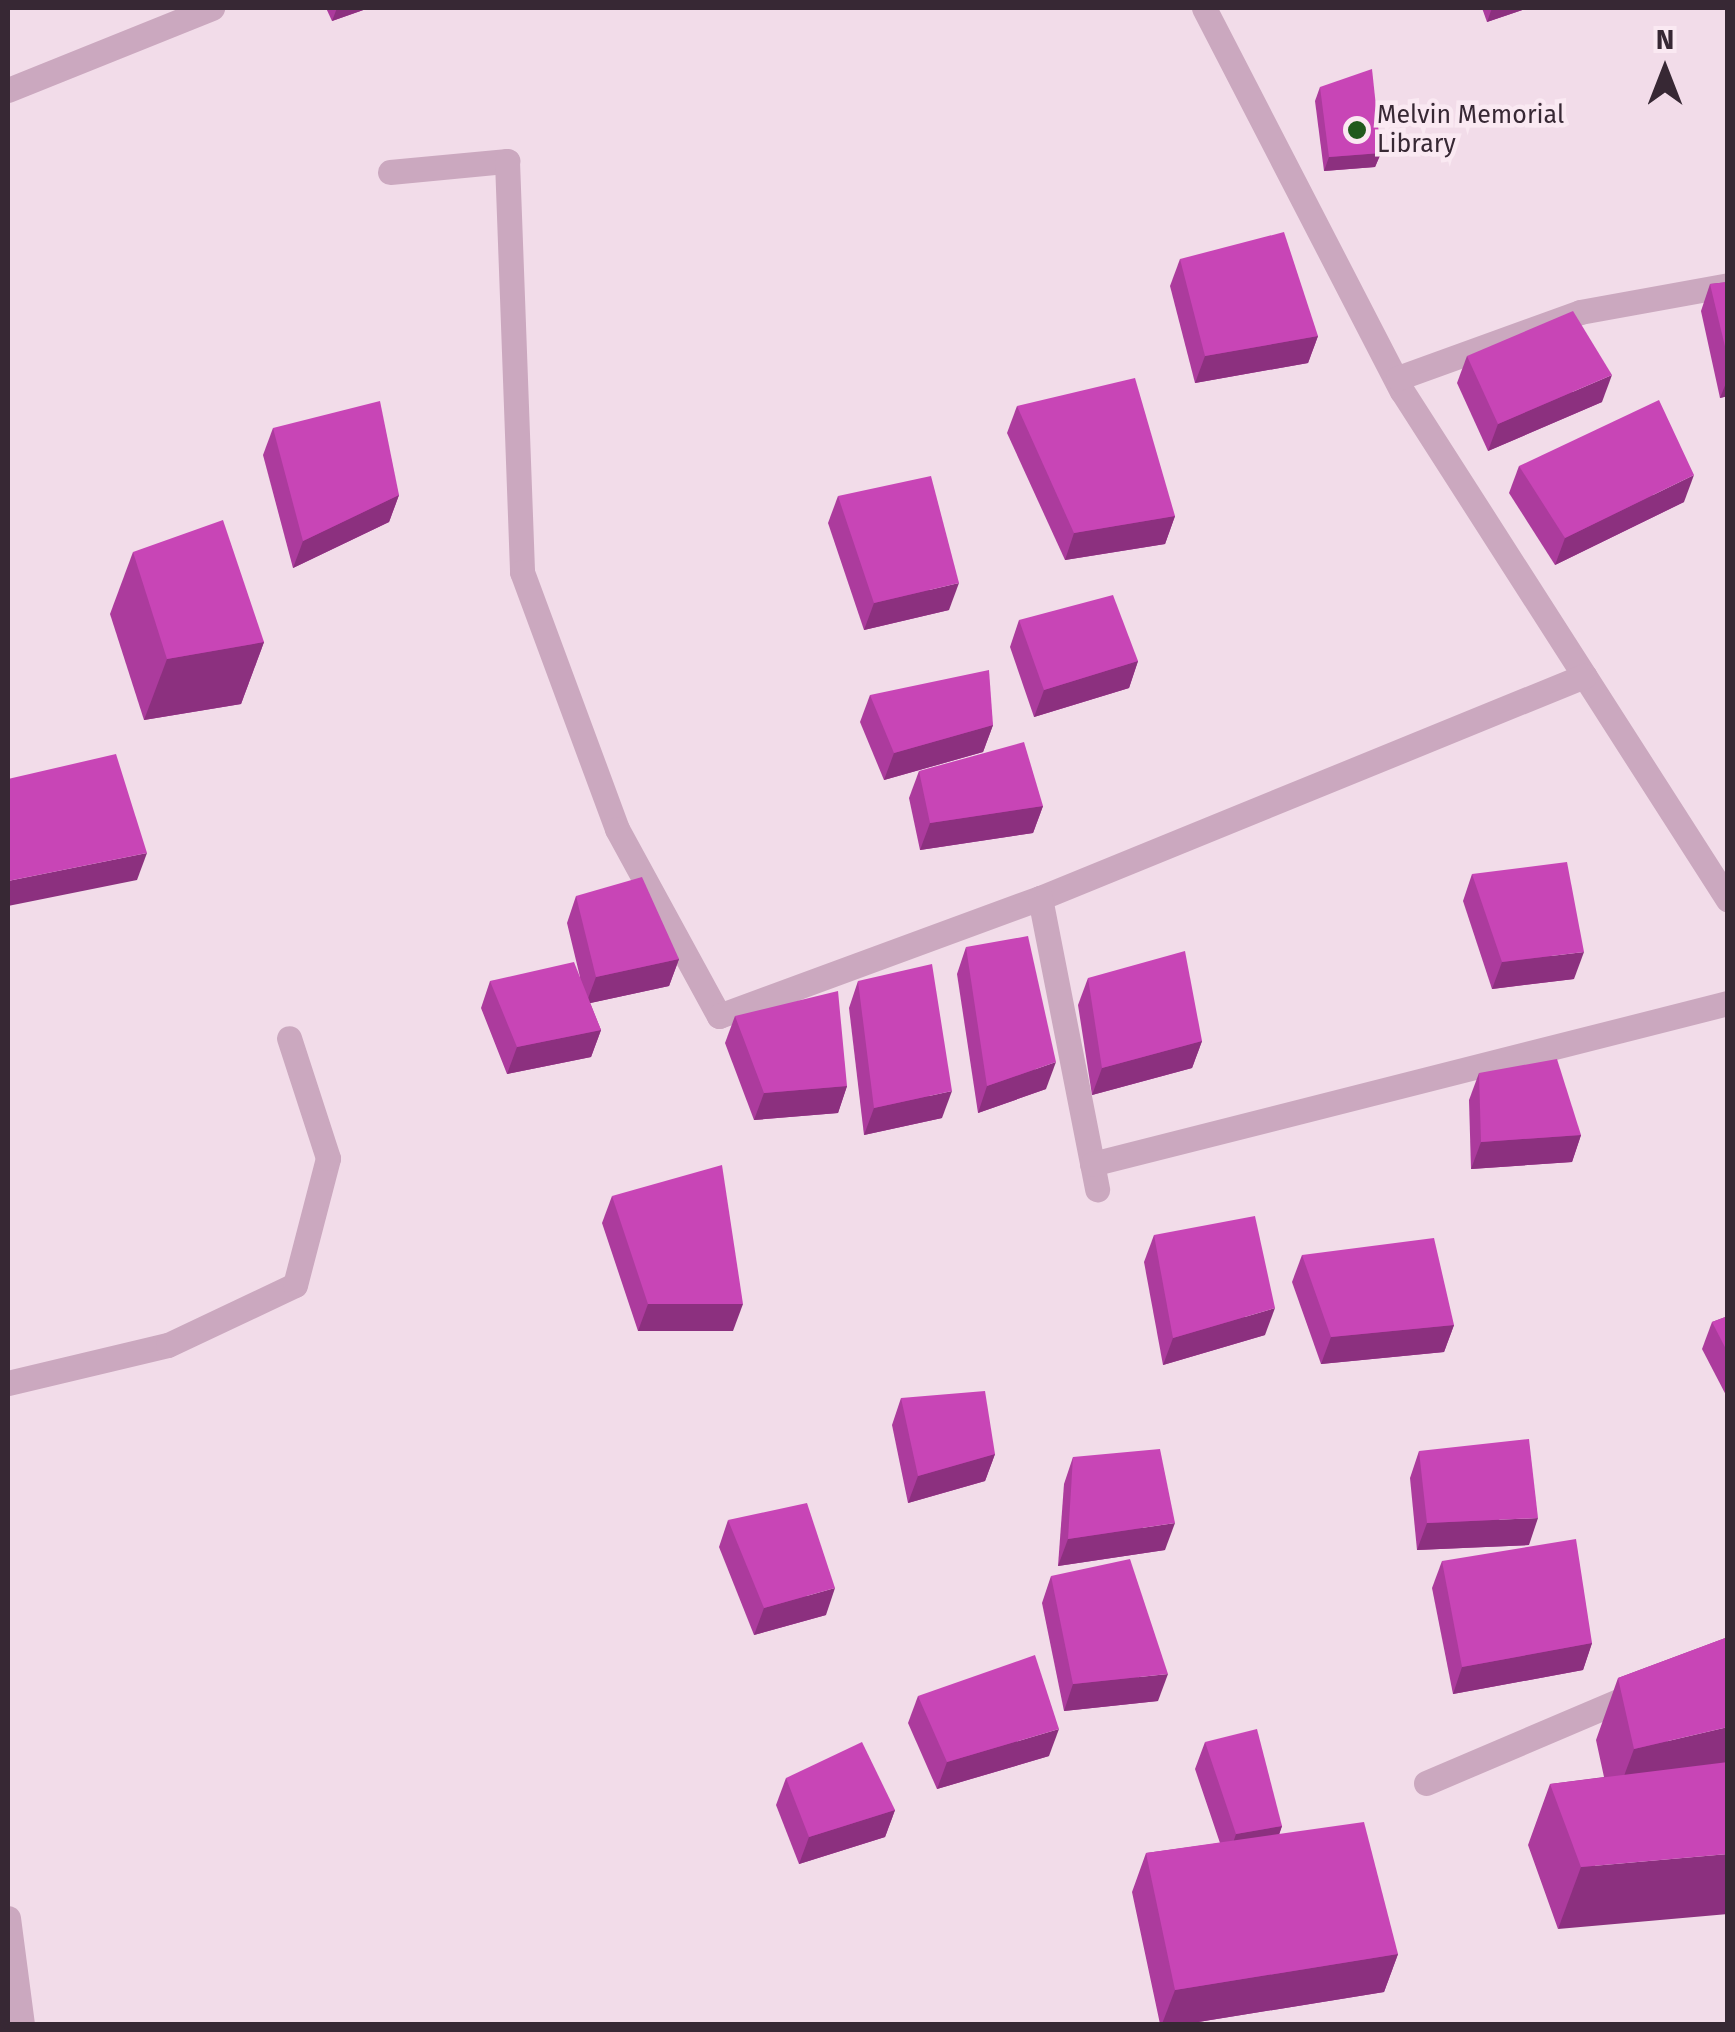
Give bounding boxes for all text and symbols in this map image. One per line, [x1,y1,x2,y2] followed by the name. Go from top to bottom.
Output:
[1615,20,1715,120] north arrow
[1656,23,1674,56] text: N
[1377,101,1564,160] place label: Melvin Memorial Library
[1346,119,1368,141] marker: Melvin Memorial Library

